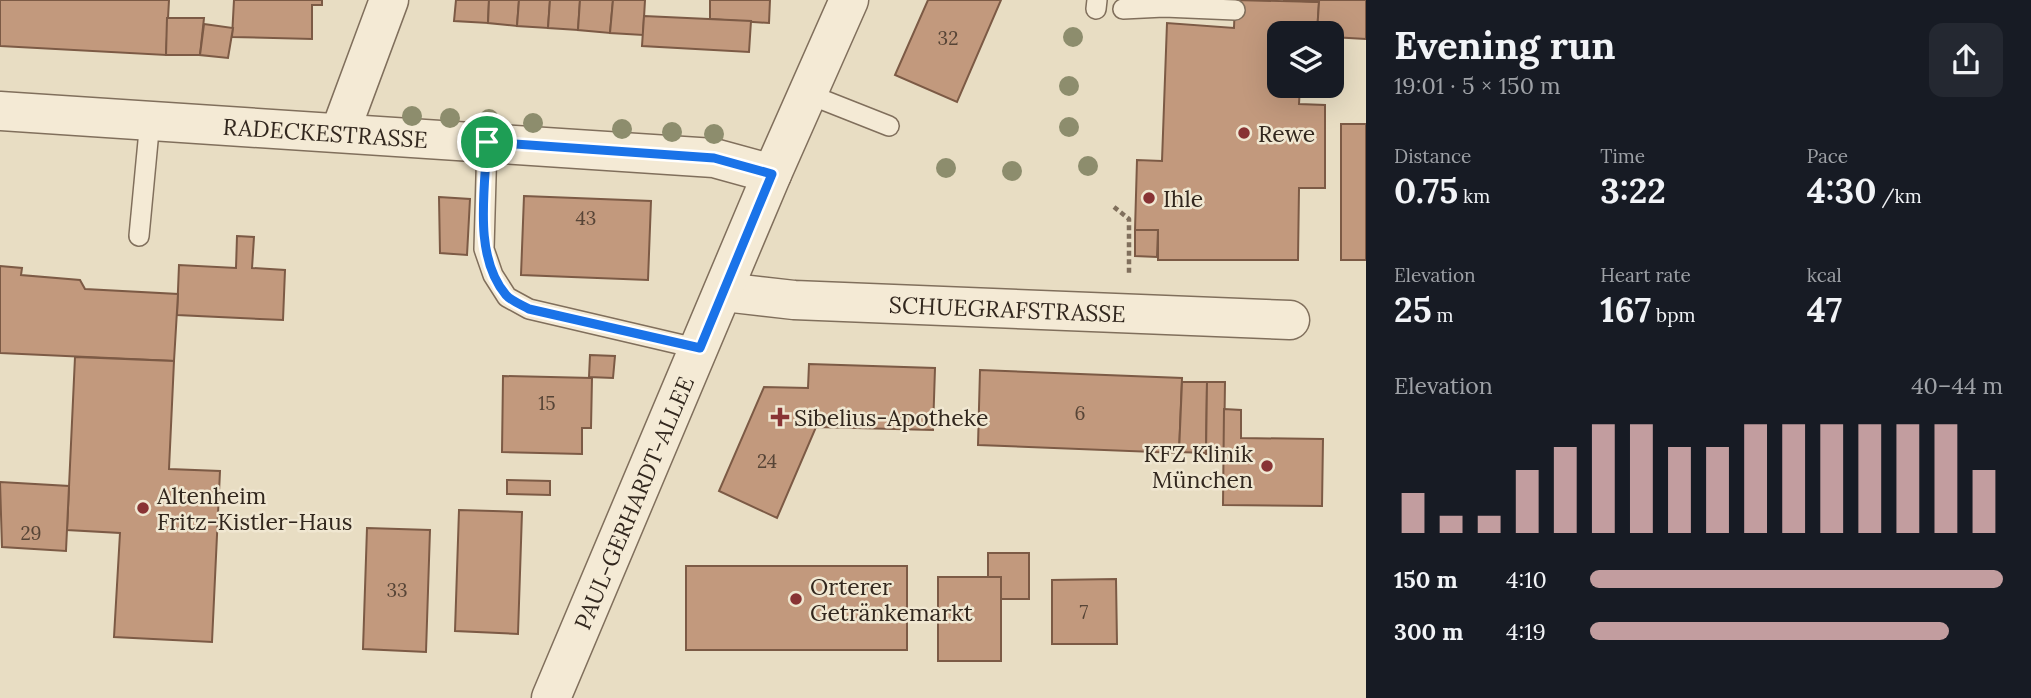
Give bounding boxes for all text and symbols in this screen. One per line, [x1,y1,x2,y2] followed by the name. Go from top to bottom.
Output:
[1267,21,1344,98] map controls
[1267,21,1344,98] button: layers
[1394,21,1616,69] text: Evening run
[1929,23,2003,97] button: share
[938,26,958,50] house number: 32
[1394,71,1561,100] text: 19:01 · 5 × 150 m
[222,111,429,154] street label: RADECKESTRASSE
[457,112,517,172] pin
[1258,119,1315,148] place label: Rewe
[468,123,506,161] icon: arrive
[1236,125,1252,141] marker: Rewe
[1394,144,1471,168] text: Distance
[1600,144,1645,168] text: Time
[1807,144,1848,168] text: Pace
[1394,168,1458,213] text: 0.75
[1600,168,1666,213] text: 3:22
[1807,168,1876,213] text: 4:30
[1163,184,1203,213] place label: Ihle
[1458,184,1490,208] text: km
[1876,184,1922,208] text: /km
[1141,190,1157,206] marker: Ihle
[576,206,596,230] house number: 43
[1394,263,1476,287] text: Elevation
[1600,263,1691,287] text: Heart rate
[1807,263,1842,287] text: kcal
[1394,287,1432,332] text: 25
[1600,287,1651,332] text: 167
[1807,287,1842,332] text: 47
[888,289,1126,328] street label: SCHUEGRAFSTRASSE
[1432,303,1454,327] text: m
[1651,303,1695,327] text: bpm
[1394,371,1493,400] text: Elevation
[1911,371,2003,400] text: 40–44 m
[567,372,700,634] street label: PAUL-GERHARDT-ALLEE
[538,391,556,415] house number: 15
[1075,401,1086,425] house number: 6
[794,403,989,432] place label: Sibelius-Apotheke
[772,409,788,425] marker: Sibelius-Apotheke
[1143,439,1254,494] place label: KFZ Klinik München
[757,449,777,473] house number: 24
[1259,458,1275,474] marker: KFZ Klinik München
[156,481,352,536] place label: Altenheim Fritz-Kistler-Haus
[135,500,151,516] marker: Altenheim Fritz-Kistler-Haus
[20,521,42,545] house number: 29
[1394,565,1458,594] text: 150 m
[1506,565,1547,594] text: 4:10
[810,572,973,627] place label: Orterer Getränkemarkt
[386,578,408,602] house number: 33
[788,591,804,607] marker: Orterer Getränkemarkt
[1080,600,1089,624] house number: 7
[1394,617,1463,646] text: 300 m
[1506,617,1546,646] text: 4:19

